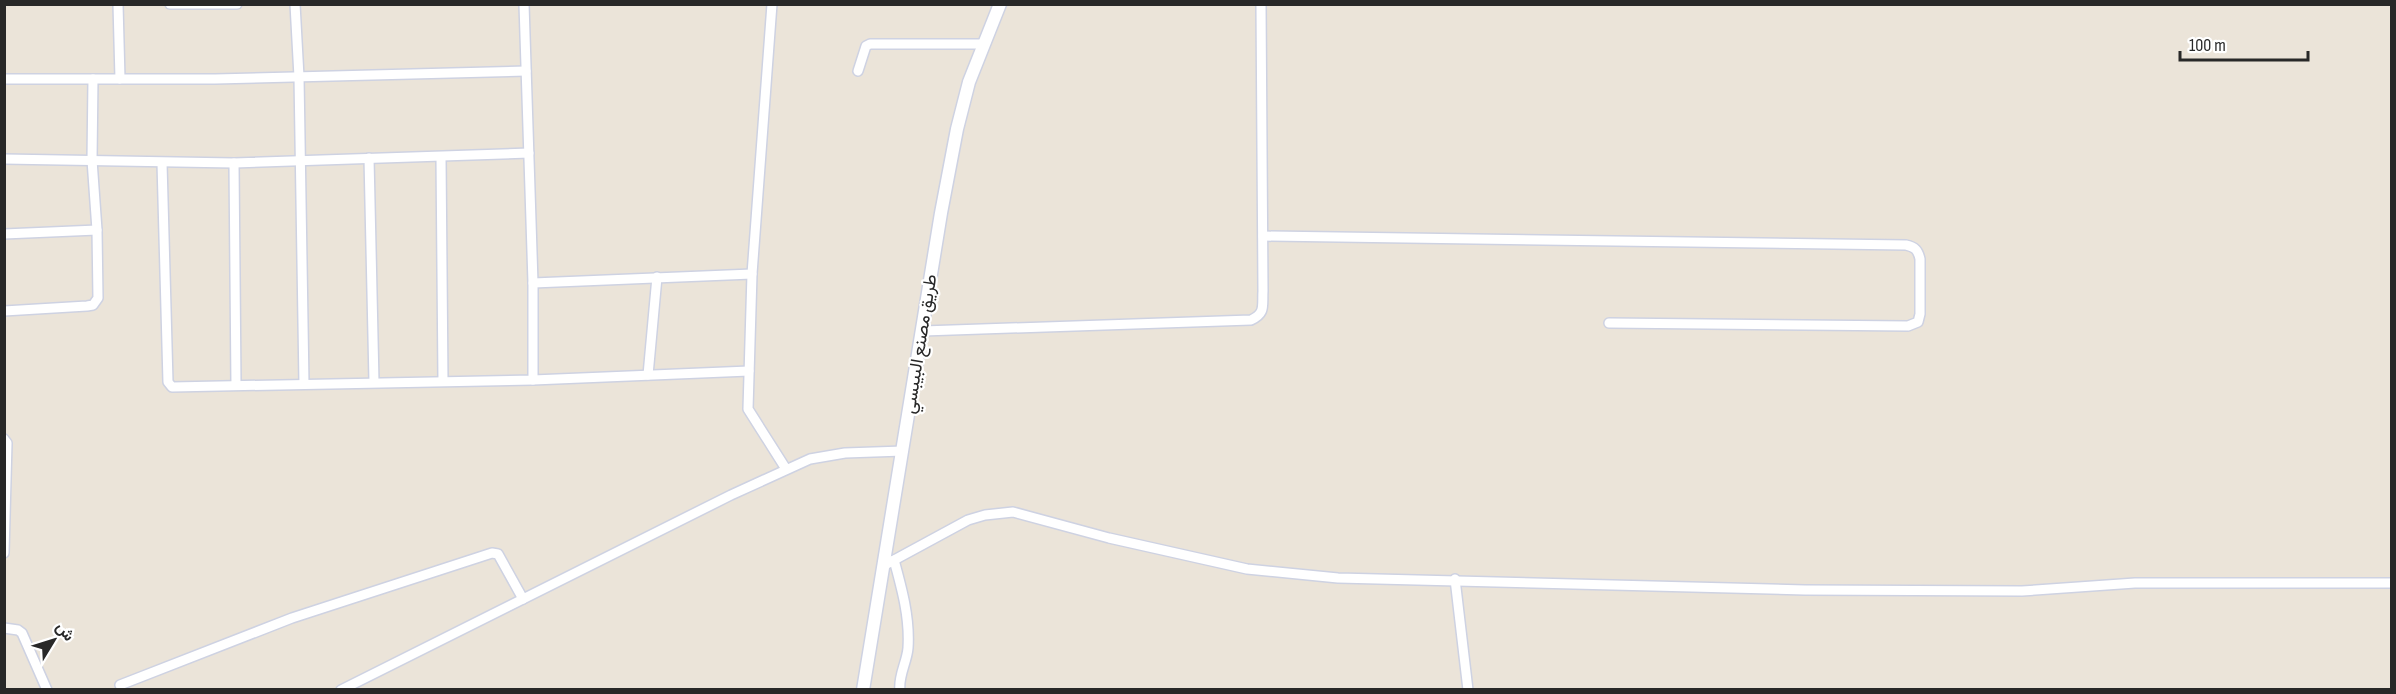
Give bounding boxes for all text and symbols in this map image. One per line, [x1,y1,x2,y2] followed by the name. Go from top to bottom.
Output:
[2180,24,2308,62] scale bar
[2189,35,2226,56] text: 100 m
[899,273,945,416] street label: طريق مصنع البيبسي
[24,610,84,670] north arrow
[51,618,78,645] text: ش

